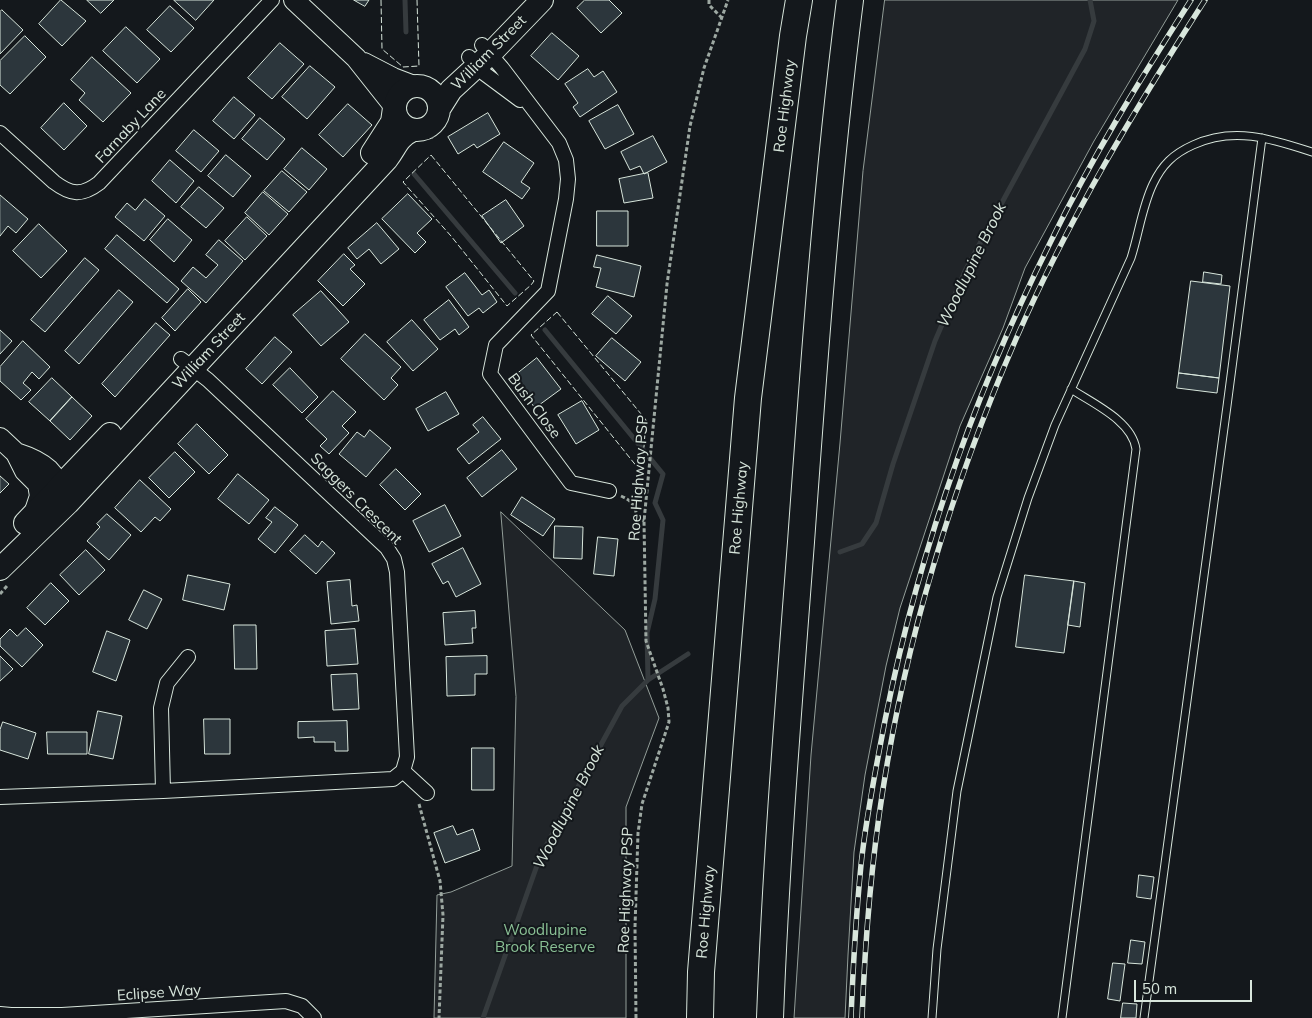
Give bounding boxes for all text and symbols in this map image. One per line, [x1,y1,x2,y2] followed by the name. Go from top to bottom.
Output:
[448,12,530,94] street label: William Street
[770,59,800,153] street label: Roe Highway
[92,85,170,167] street label: Farnaby Lane
[933,199,1011,331] water label: Woodlupine Brook
[169,309,249,393] street label: William Street
[504,370,564,442] street label: Bush Close
[626,414,652,542] street label: Roe Highway PSP
[307,450,405,548] street label: Saggers Crescent
[726,461,752,555] street label: Roe Highway
[529,742,609,872] water label: Woodlupine Brook
[615,827,637,953] street label: Roe Highway PSP
[693,865,719,959] street label: Roe Highway
[495,921,595,956] park label: Woodlupine Brook Reserve
[1137,970,1254,1002] scale bar
[1142,979,1177,998] text: 50 m
[116,981,202,1005] street label: Eclipse Way

